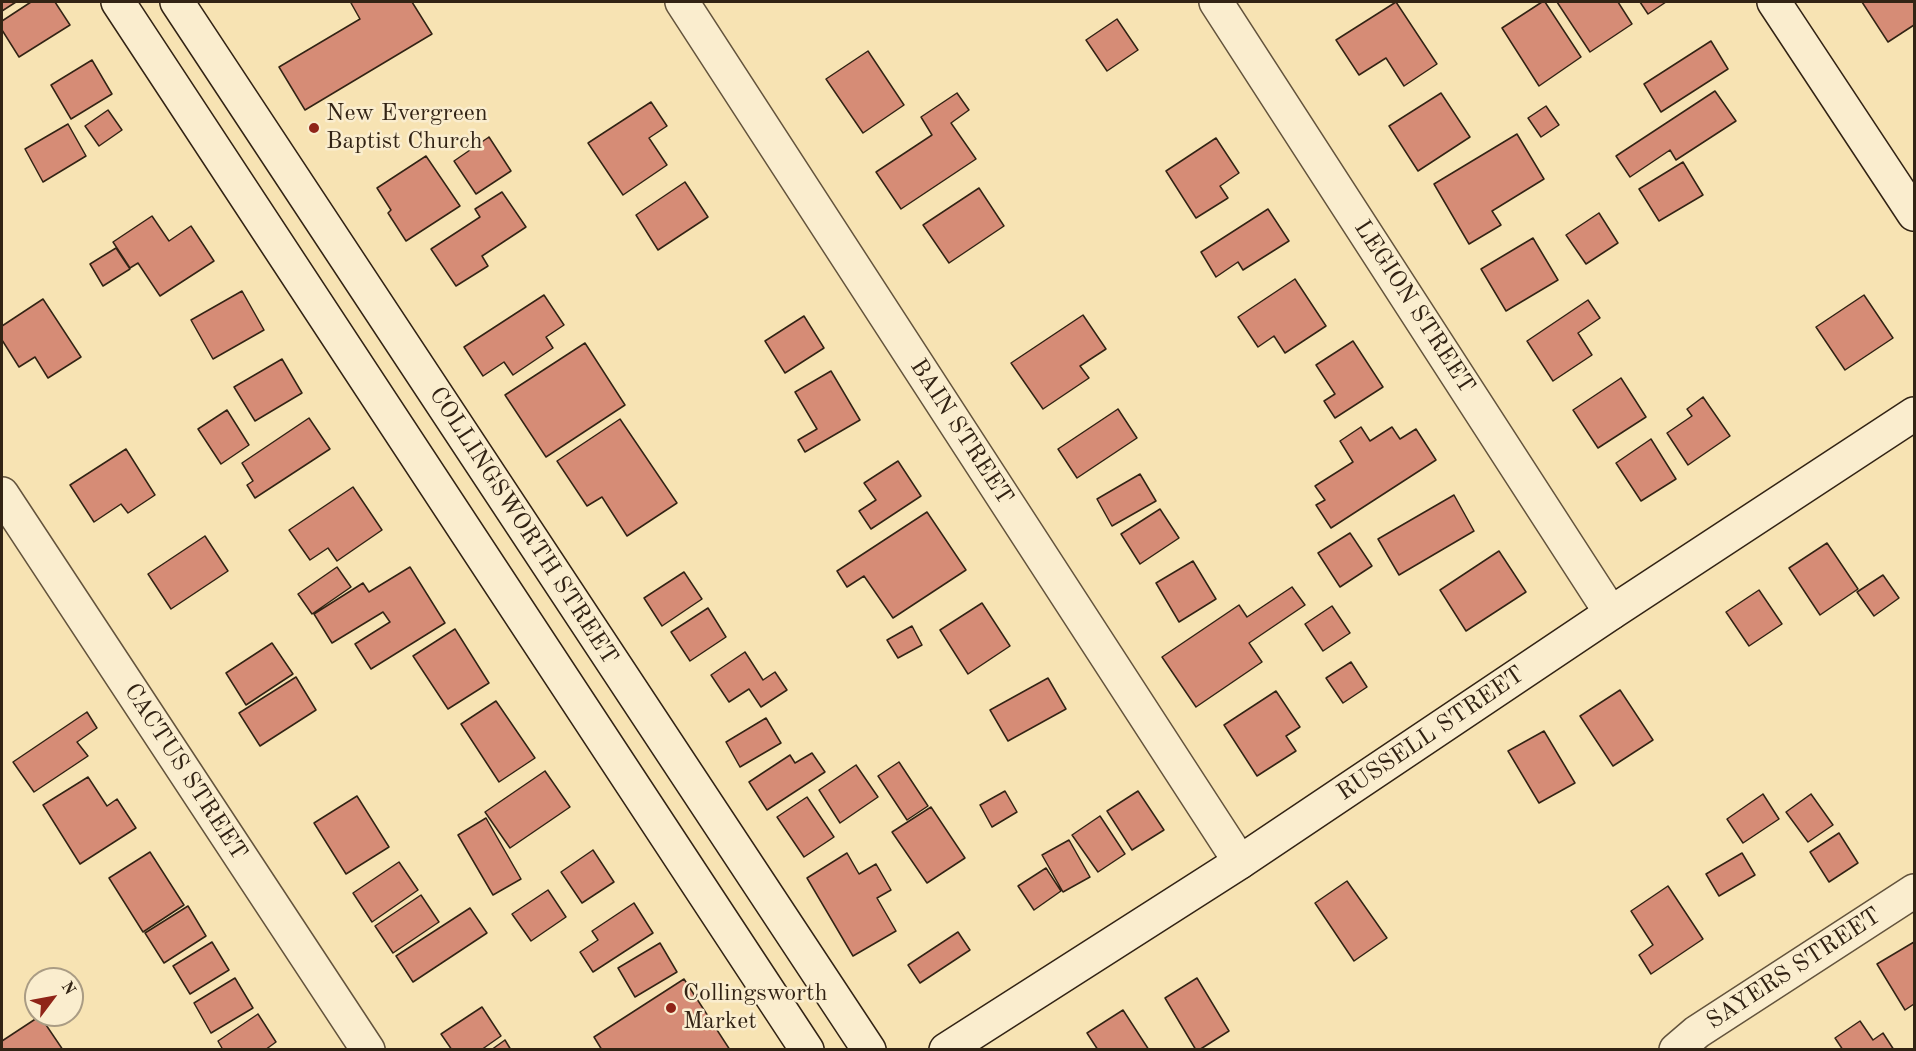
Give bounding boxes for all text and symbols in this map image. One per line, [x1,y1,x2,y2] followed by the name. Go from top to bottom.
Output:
[326,100,488,156] place label: New Evergreen Baptist Church
[307,121,321,135] marker: New Evergreen Baptist Church
[1347,215,1481,399] street label: LEGION STREET
[903,354,1019,510] street label: BAIN STREET
[422,382,624,670] street label: COLLINGSWORTH STREET
[1332,661,1530,807] street label: RUSSELL STREET
[117,678,253,866] street label: CACTUS STREET
[1701,902,1887,1036] street label: SAYERS STREET
[24,967,84,1027] north arrow
[58,979,78,998] text: N
[683,980,827,1036] place label: Collingsworth Market
[664,1001,678,1015] marker: Collingsworth Market

